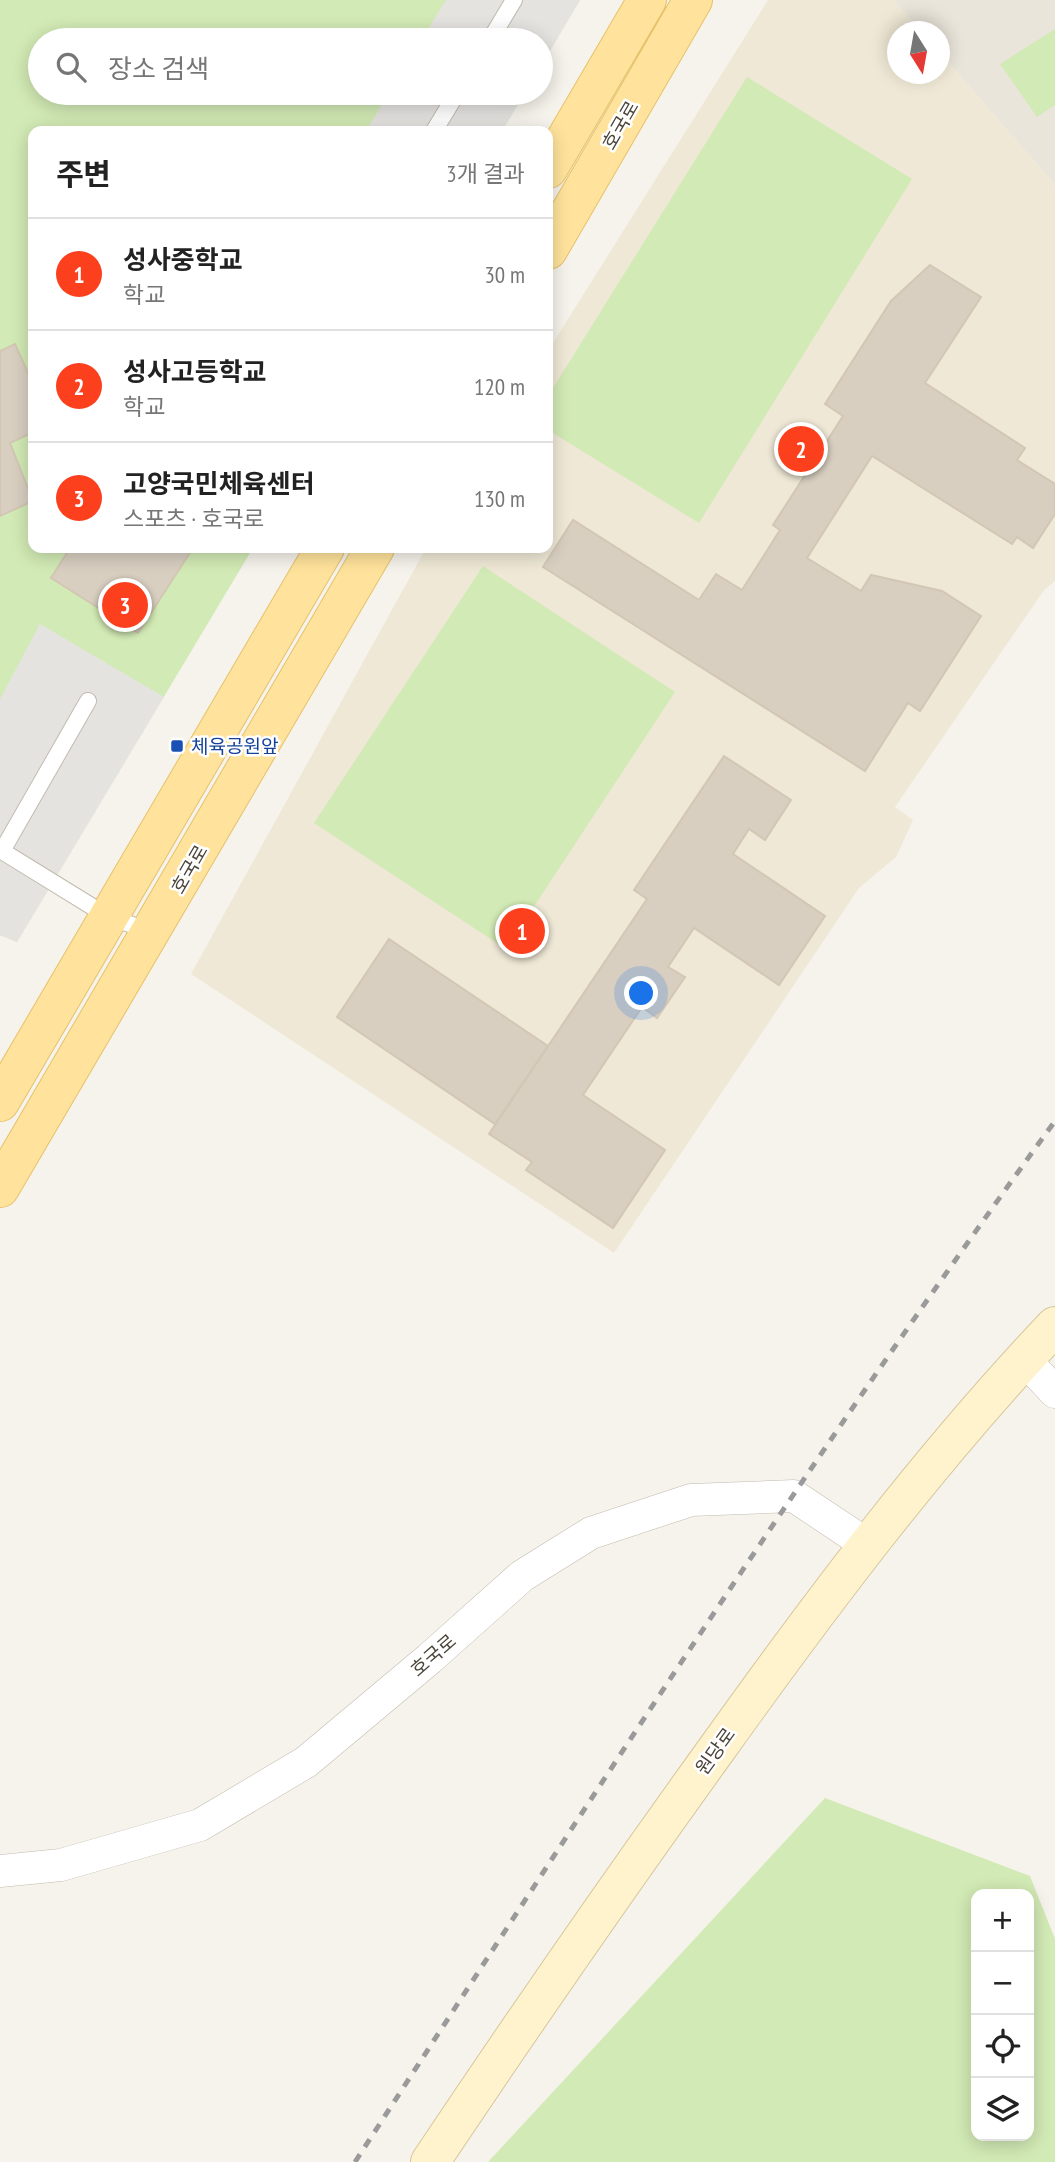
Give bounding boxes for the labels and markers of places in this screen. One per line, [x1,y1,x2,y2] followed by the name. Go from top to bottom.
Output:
[778,423,824,475] pin: 2
[102,579,148,631] pin: 3
[191,734,279,758] place label: 체육공원앞
[169,738,185,754] marker: 체육공원앞
[499,905,545,957] pin: 1

